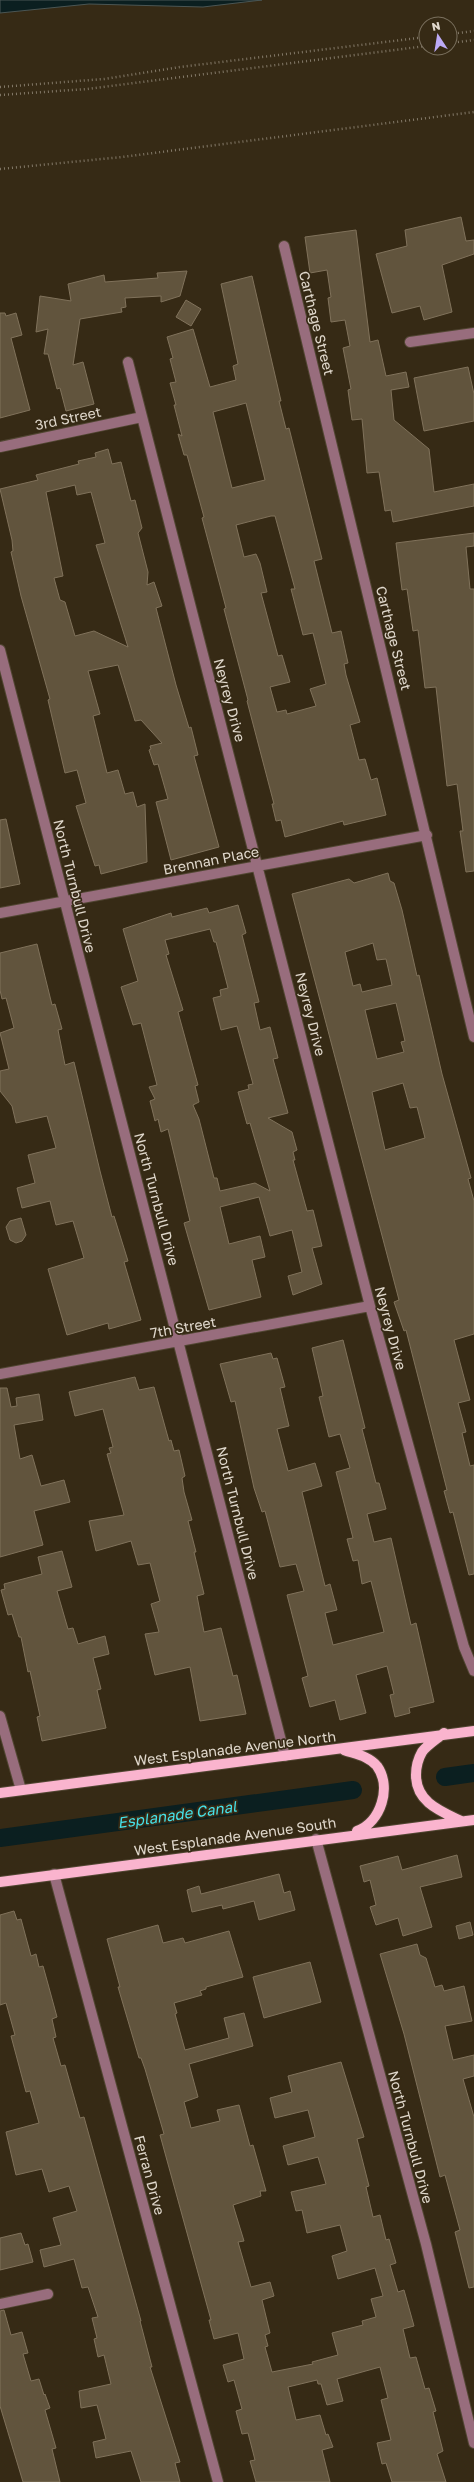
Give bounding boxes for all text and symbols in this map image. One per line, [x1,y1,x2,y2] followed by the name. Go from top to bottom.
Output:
[418,16,458,56] north arrow
[430,19,441,33] text: N
[296,269,338,377] street label: Carthage Street
[33,403,103,433] street label: 3rd Street
[373,584,415,692] street label: Carthage Street
[211,656,249,744] street label: Neyrey Drive
[50,818,100,954] street label: North Turnbull Drive
[162,842,260,878] street label: Brennan Place
[292,970,330,1058] street label: Neyrey Drive
[131,1131,183,1267] street label: North Turnbull Drive
[372,1284,410,1372] street label: Neyrey Drive
[149,1313,217,1341] street label: 7th Street
[213,1445,263,1581] street label: North Turnbull Drive
[133,1727,337,1769] street label: West Esplanade Avenue North
[116,1797,239,1831] water label: Esplanade Canal
[133,1813,337,1859] street label: West Esplanade Avenue South
[385,2069,437,2205] street label: North Turnbull Drive
[131,2133,169,2217] street label: Ferran Drive

